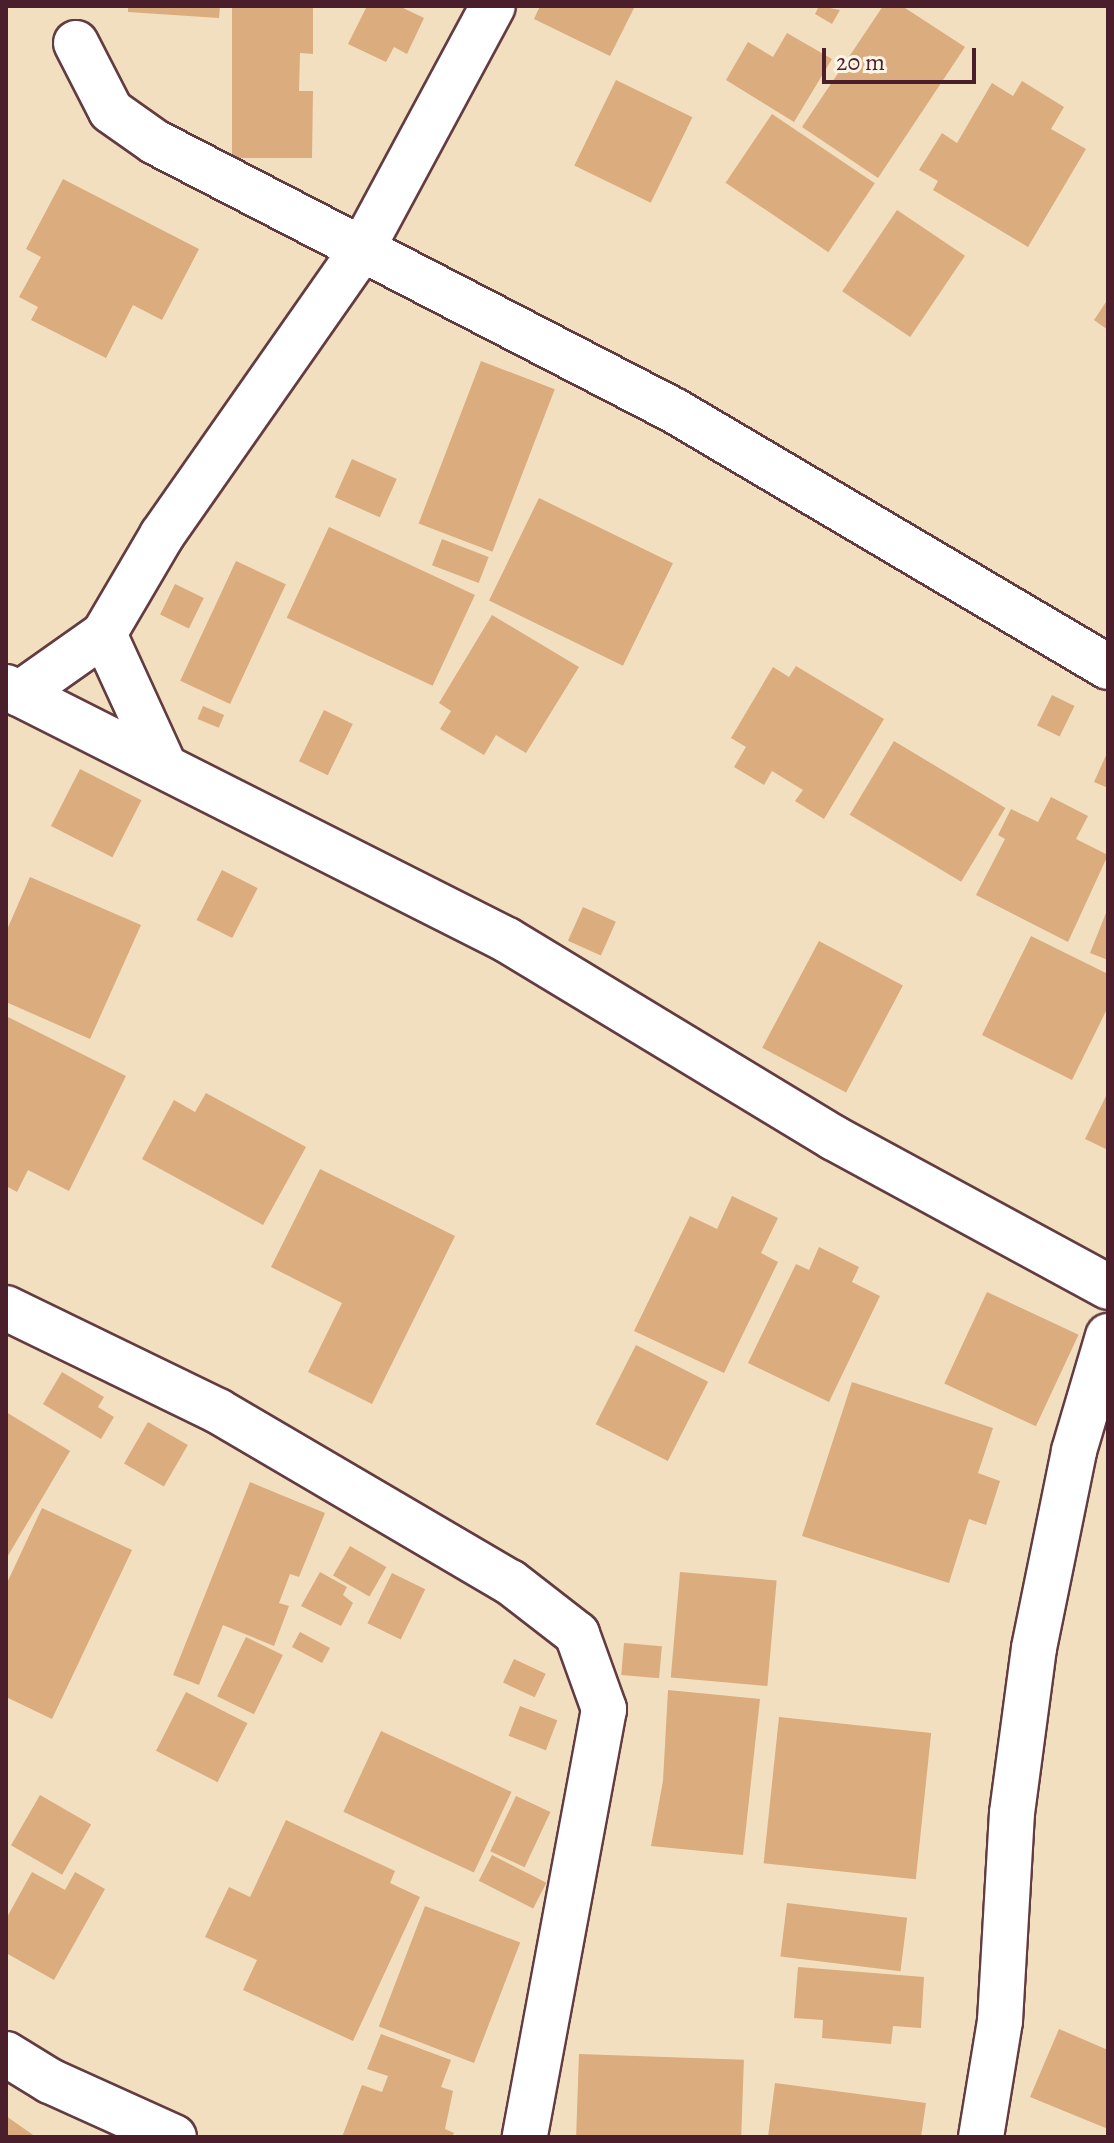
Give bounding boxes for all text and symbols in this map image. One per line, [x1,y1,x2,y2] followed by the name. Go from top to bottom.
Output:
[826,32,980,82] scale bar
[836,46,885,78] text: 20 m

